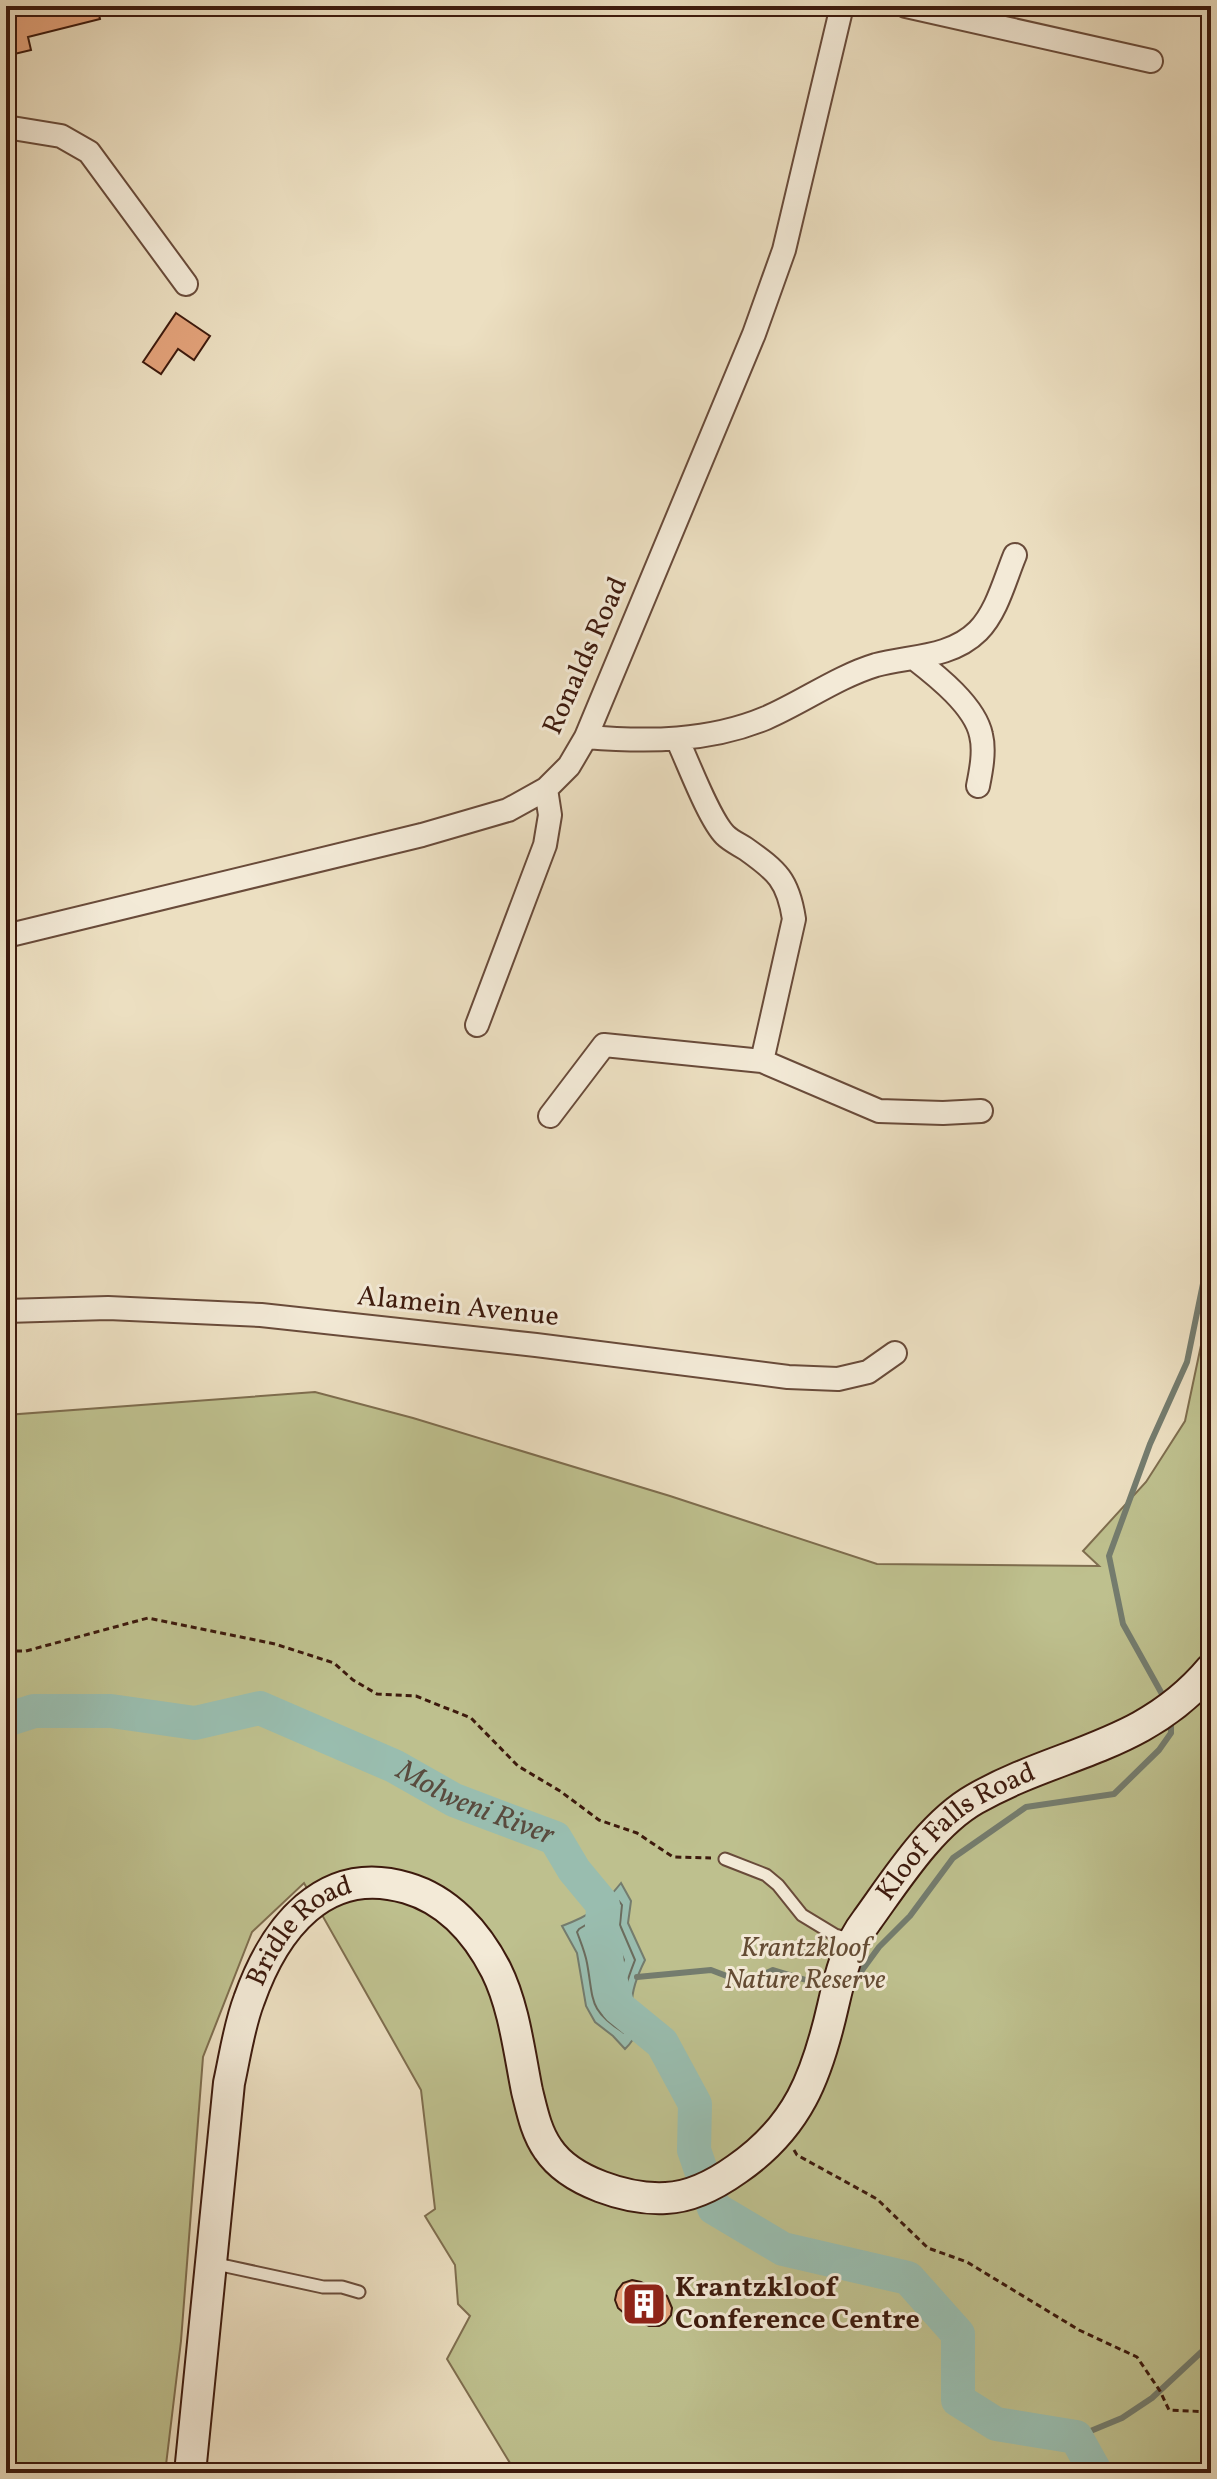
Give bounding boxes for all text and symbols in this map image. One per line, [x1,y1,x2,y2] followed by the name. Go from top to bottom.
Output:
[534,571,638,741] street label: Ronalds Road
[355,1277,561,1337] street label: Alamein Avenue
[388,1750,561,1857] water label: Molweni River
[867,1753,1041,1909] street label: Kloof Falls Road
[237,1866,357,1992] street label: Bridle Road
[724,1929,886,2000] park label: Krantzkloof Nature Reserve
[675,2269,920,2340] place label: Krantzkloof Conference Centre
[620,2280,668,2328] building icon: Krantzkloof Conference Centre

